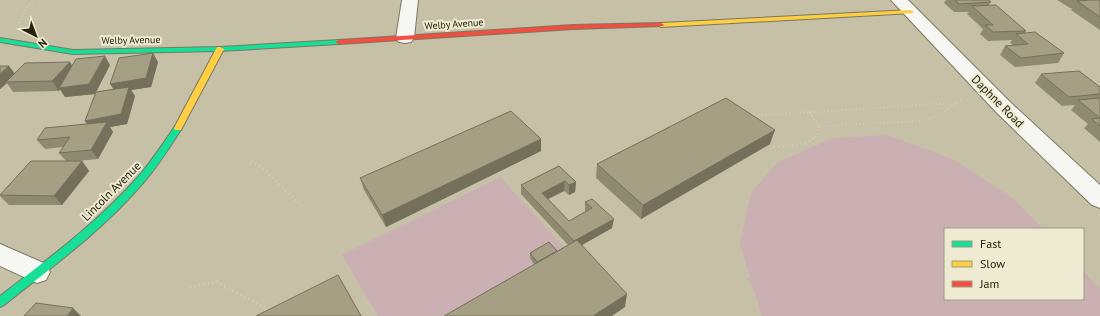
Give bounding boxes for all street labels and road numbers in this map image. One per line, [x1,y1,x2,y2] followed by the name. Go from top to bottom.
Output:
[424,15,484,33] street label: Welby Avenue
[101,33,161,47] street label: Welby Avenue
[969,72,1027,130] street label: Daphne Road
[78,158,144,224] street label: Lincoln Avenue

